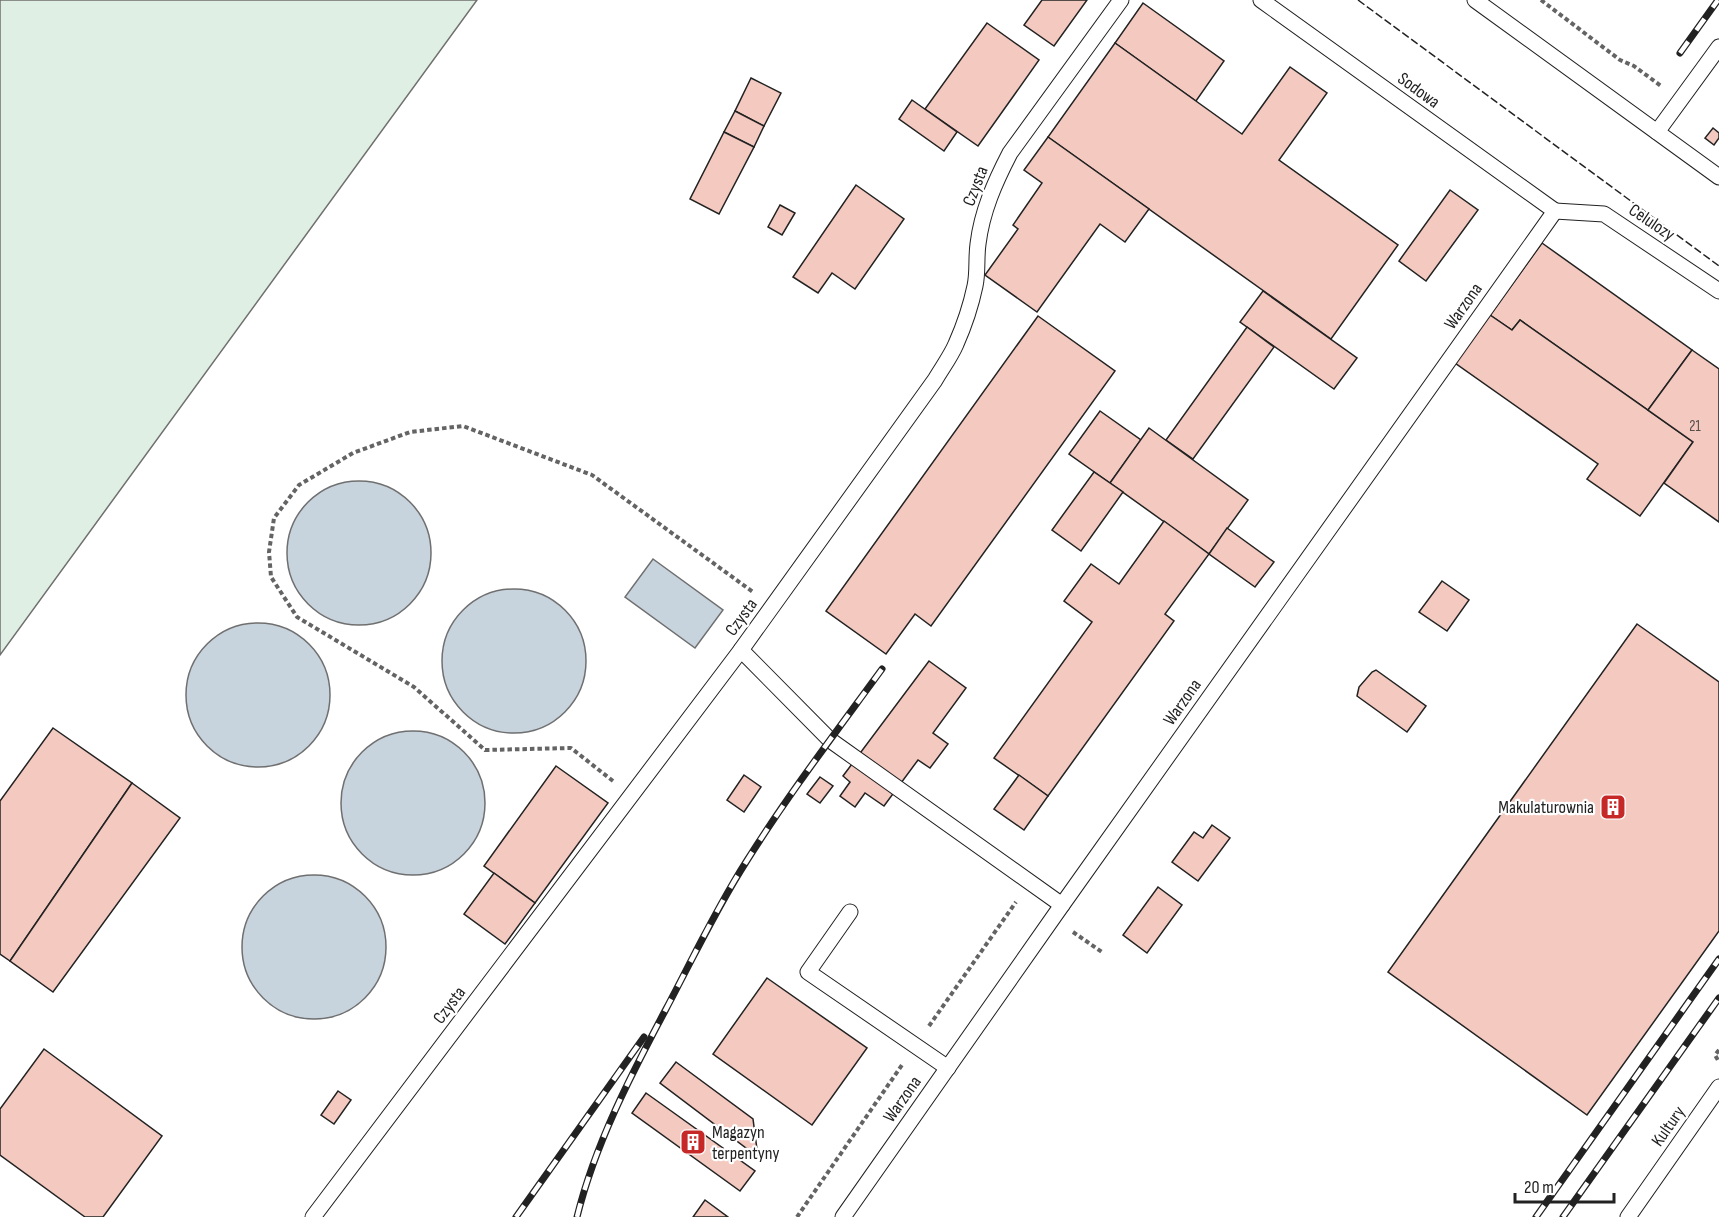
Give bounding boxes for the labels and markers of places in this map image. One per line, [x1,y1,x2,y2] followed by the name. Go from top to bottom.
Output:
[1598,792,1628,822] building icon: Makulaturownia
[1498,797,1594,818] place label: Makulaturownia
[712,1122,779,1164] place label: Magazyn terpentyny
[678,1127,708,1157] building icon: Magazyn terpentyny

